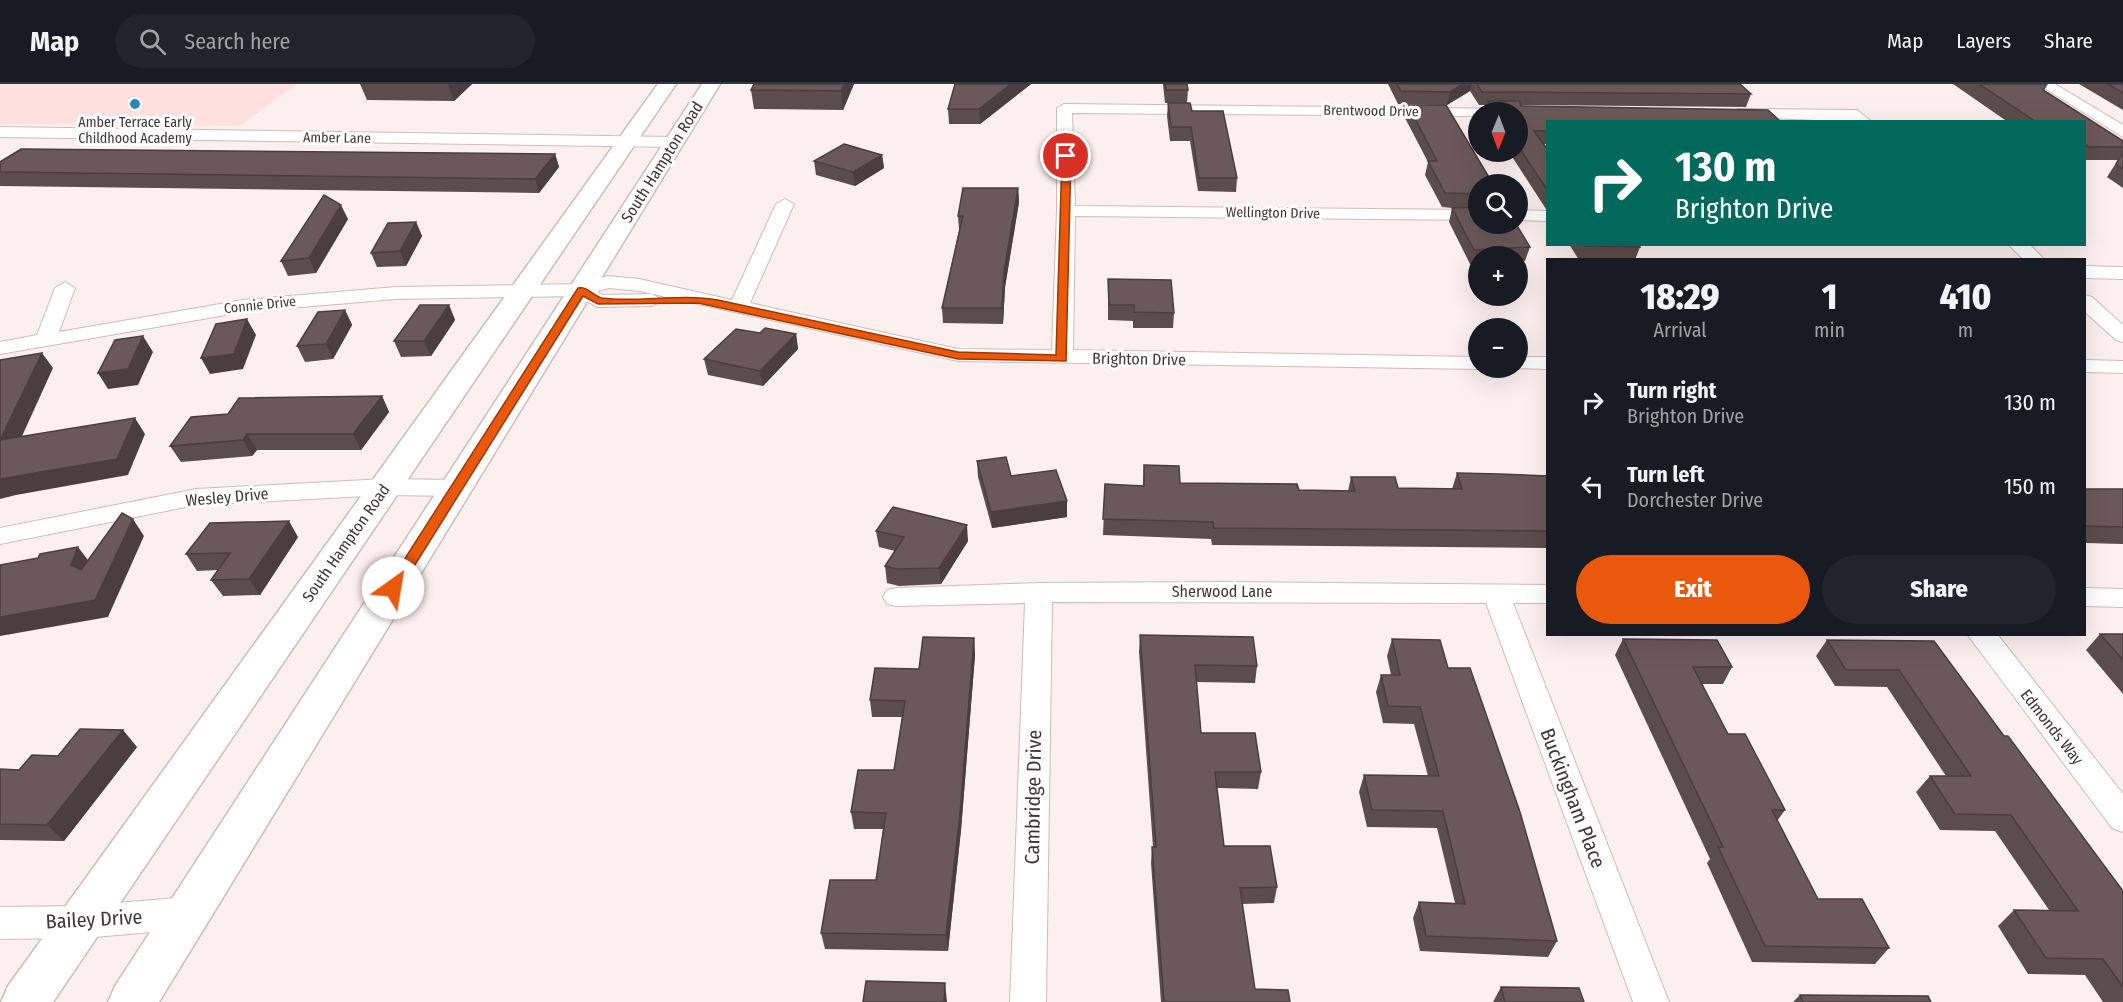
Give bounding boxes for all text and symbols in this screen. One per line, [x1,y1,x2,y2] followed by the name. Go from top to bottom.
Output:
[115,14,535,68] search box
[30,25,79,58] text: Map
[136,25,169,58] icon: search
[184,28,290,55] text: Search here
[1887,28,1923,54] text: Map
[1956,28,2011,54] text: Layers
[2044,28,2093,54] text: Share
[128,97,142,111] marker: Amber Terrace Early Childhood Academy
[617,98,707,226] street label: South Hampton Road
[1323,102,1419,120] street label: Brentwood Drive
[1468,102,1528,162] north arrow
[1468,102,1528,378] map controls
[78,114,192,147] place label: Amber Terrace Early Childhood Academy
[303,129,371,147] street label: Amber Lane
[1040,130,1091,181] pin
[1049,139,1082,172] icon: arrive
[1675,142,1776,192] text: 130 m
[1576,144,1654,222] icon: right
[1468,174,1528,234] button: search
[1675,193,1833,225] text: Brighton Drive
[1226,204,1320,222] street label: Wellington Drive
[1468,246,1528,306] button: +
[1641,275,1720,319] text: 18:29
[1822,275,1837,319] text: 1
[1940,275,1991,319] text: 410
[223,293,297,317] street label: Connie Drive
[1468,318,1528,378] button: −
[1654,318,1707,342] text: Arrival
[1814,318,1845,342] text: min
[1958,318,1973,342] text: m
[1092,349,1186,369] street label: Brighton Drive
[1627,377,1716,404] text: Turn right
[1576,386,1609,419] icon: right
[2004,389,2056,416] text: 130 m
[1627,404,1744,428] text: Brighton Drive
[1627,461,1705,488] text: Turn left
[1576,470,1609,503] icon: left
[2004,473,2056,500] text: 150 m
[298,481,394,605] street label: South Hampton Road
[185,484,269,510] street label: Wesley Drive
[1627,488,1763,512] text: Dorchester Drive
[1576,555,1810,624] button: Exit
[1822,555,2056,624] button: Share
[361,556,425,620] position arrow
[1172,582,1272,601] street label: Sherwood Lane
[2017,686,2088,769] street label: Edmonds Way
[1535,725,1611,871] street label: Buckingham Place
[1020,730,1046,864] street label: Cambridge Drive
[45,904,143,934] street label: Bailey Drive

